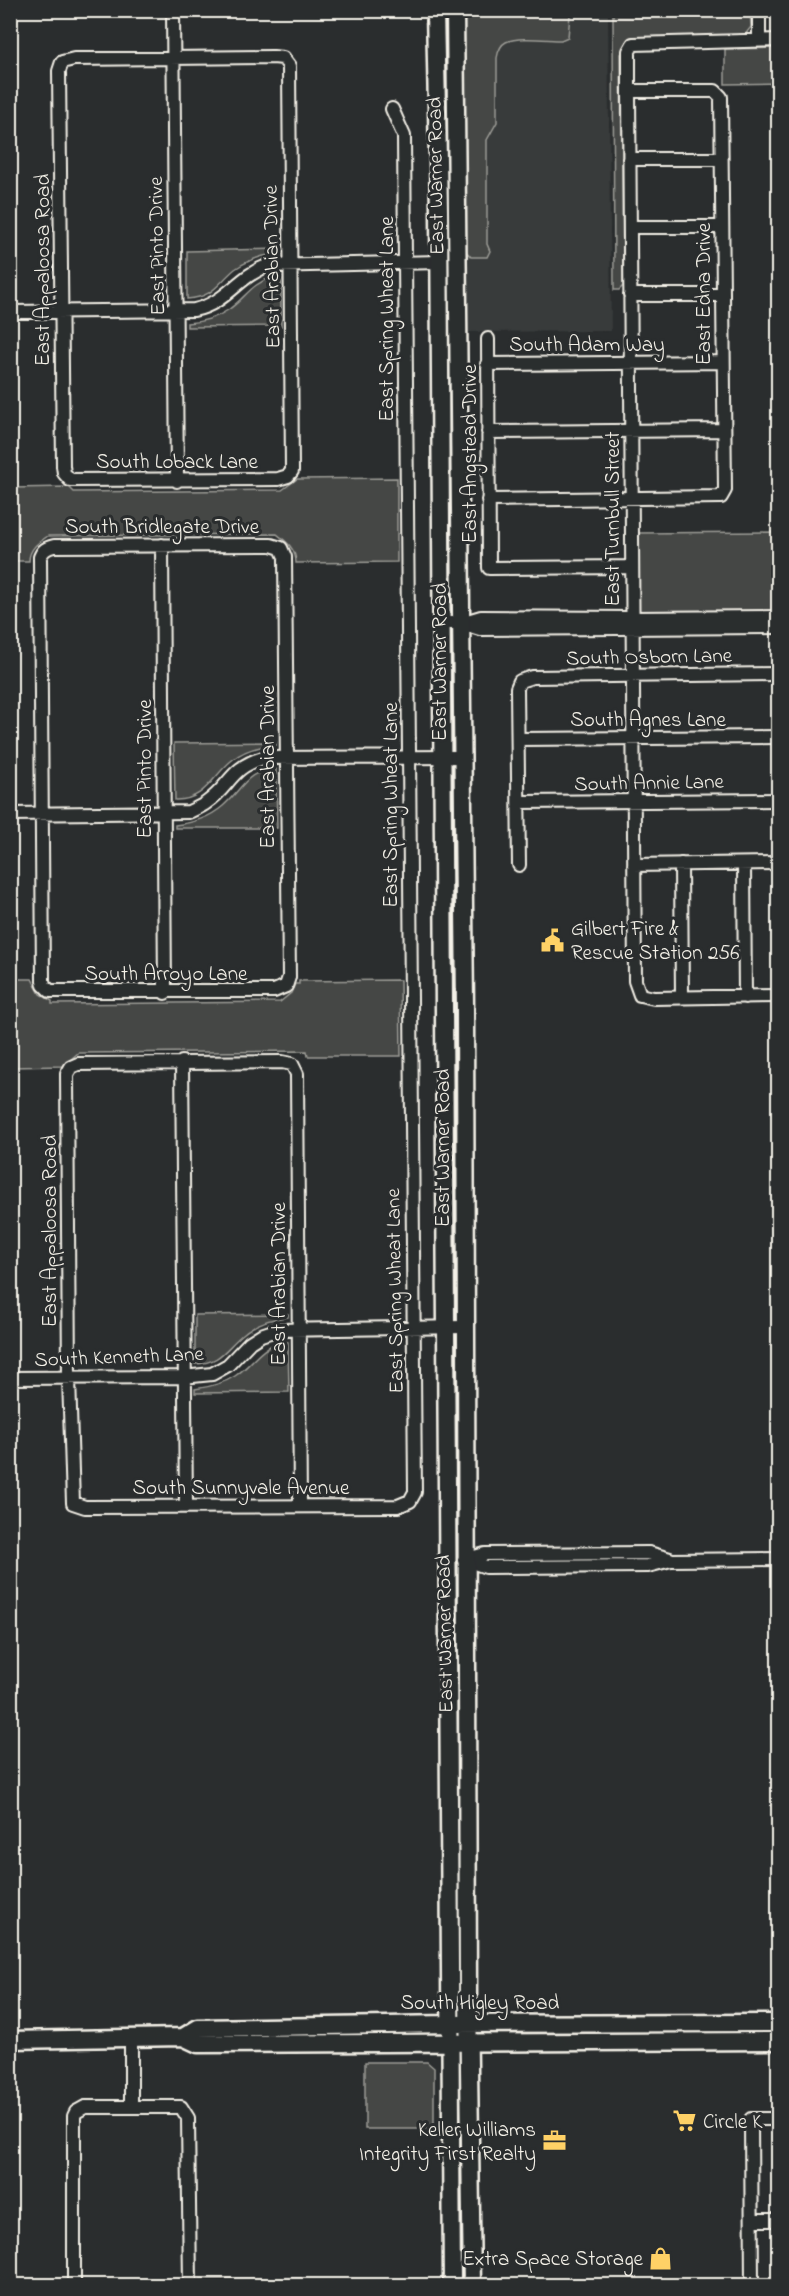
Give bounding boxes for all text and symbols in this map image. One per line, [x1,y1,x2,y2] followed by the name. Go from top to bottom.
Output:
[421,96,453,255] street label: East Warner Road
[29,174,59,366] street label: East Appaloosa Road
[142,176,174,316] street label: East Pinto Drive
[257,184,289,349] street label: East Arabian Drive
[373,216,405,422] street label: East Spring Wheat Lane
[690,222,720,365] street label: East Edna Drive
[509,331,665,363] street label: South Adam Way
[456,364,488,544] street label: East Angstead Drive
[599,432,629,606] street label: East Turnbull Street
[96,448,258,478] street label: South Loback Lane
[65,513,260,545] street label: South Bridlegate Drive
[426,583,456,741] street label: East Warner Road
[566,642,733,674] street label: South Osborn Lane
[254,685,284,849] street label: East Arabian Drive
[131,699,161,839] street label: East Pinto Drive
[377,702,409,908] street label: East Spring Wheat Lane
[570,706,726,738] street label: South Agnes Lane
[574,768,725,800] street label: South Annie Lane
[571,915,740,969] place label: Gilbert Fire & Rescue Station 256
[540,927,566,953] public building icon: Gilbert Fire & Rescue Station 256
[85,960,248,992] street label: South Arroyo Lane
[429,1069,459,1227] street label: East Warner Road
[36,1135,66,1327] street label: East Appaloosa Road
[379,1187,415,1394] street label: East Spring Wheat Lane
[265,1202,295,1366] street label: East Arabian Drive
[34,1340,205,1376] street label: South Kenneth Lane
[133,1474,350,1506] street label: South Sunnyvale Avenue
[430,1554,462,1713] street label: East Warner Road
[401,1989,560,2021] street label: South Higley Road
[672,2108,698,2134] supermarket icon: Circle K
[703,2108,763,2138] place label: Circle K
[359,2116,536,2172] place label: Keller Williams Integrity First Realty
[541,2128,567,2154] office icon: Keller Williams Integrity First Realty
[462,2245,644,2277] place label: Extra Space Storage
[648,2245,674,2271] shop icon: Extra Space Storage

